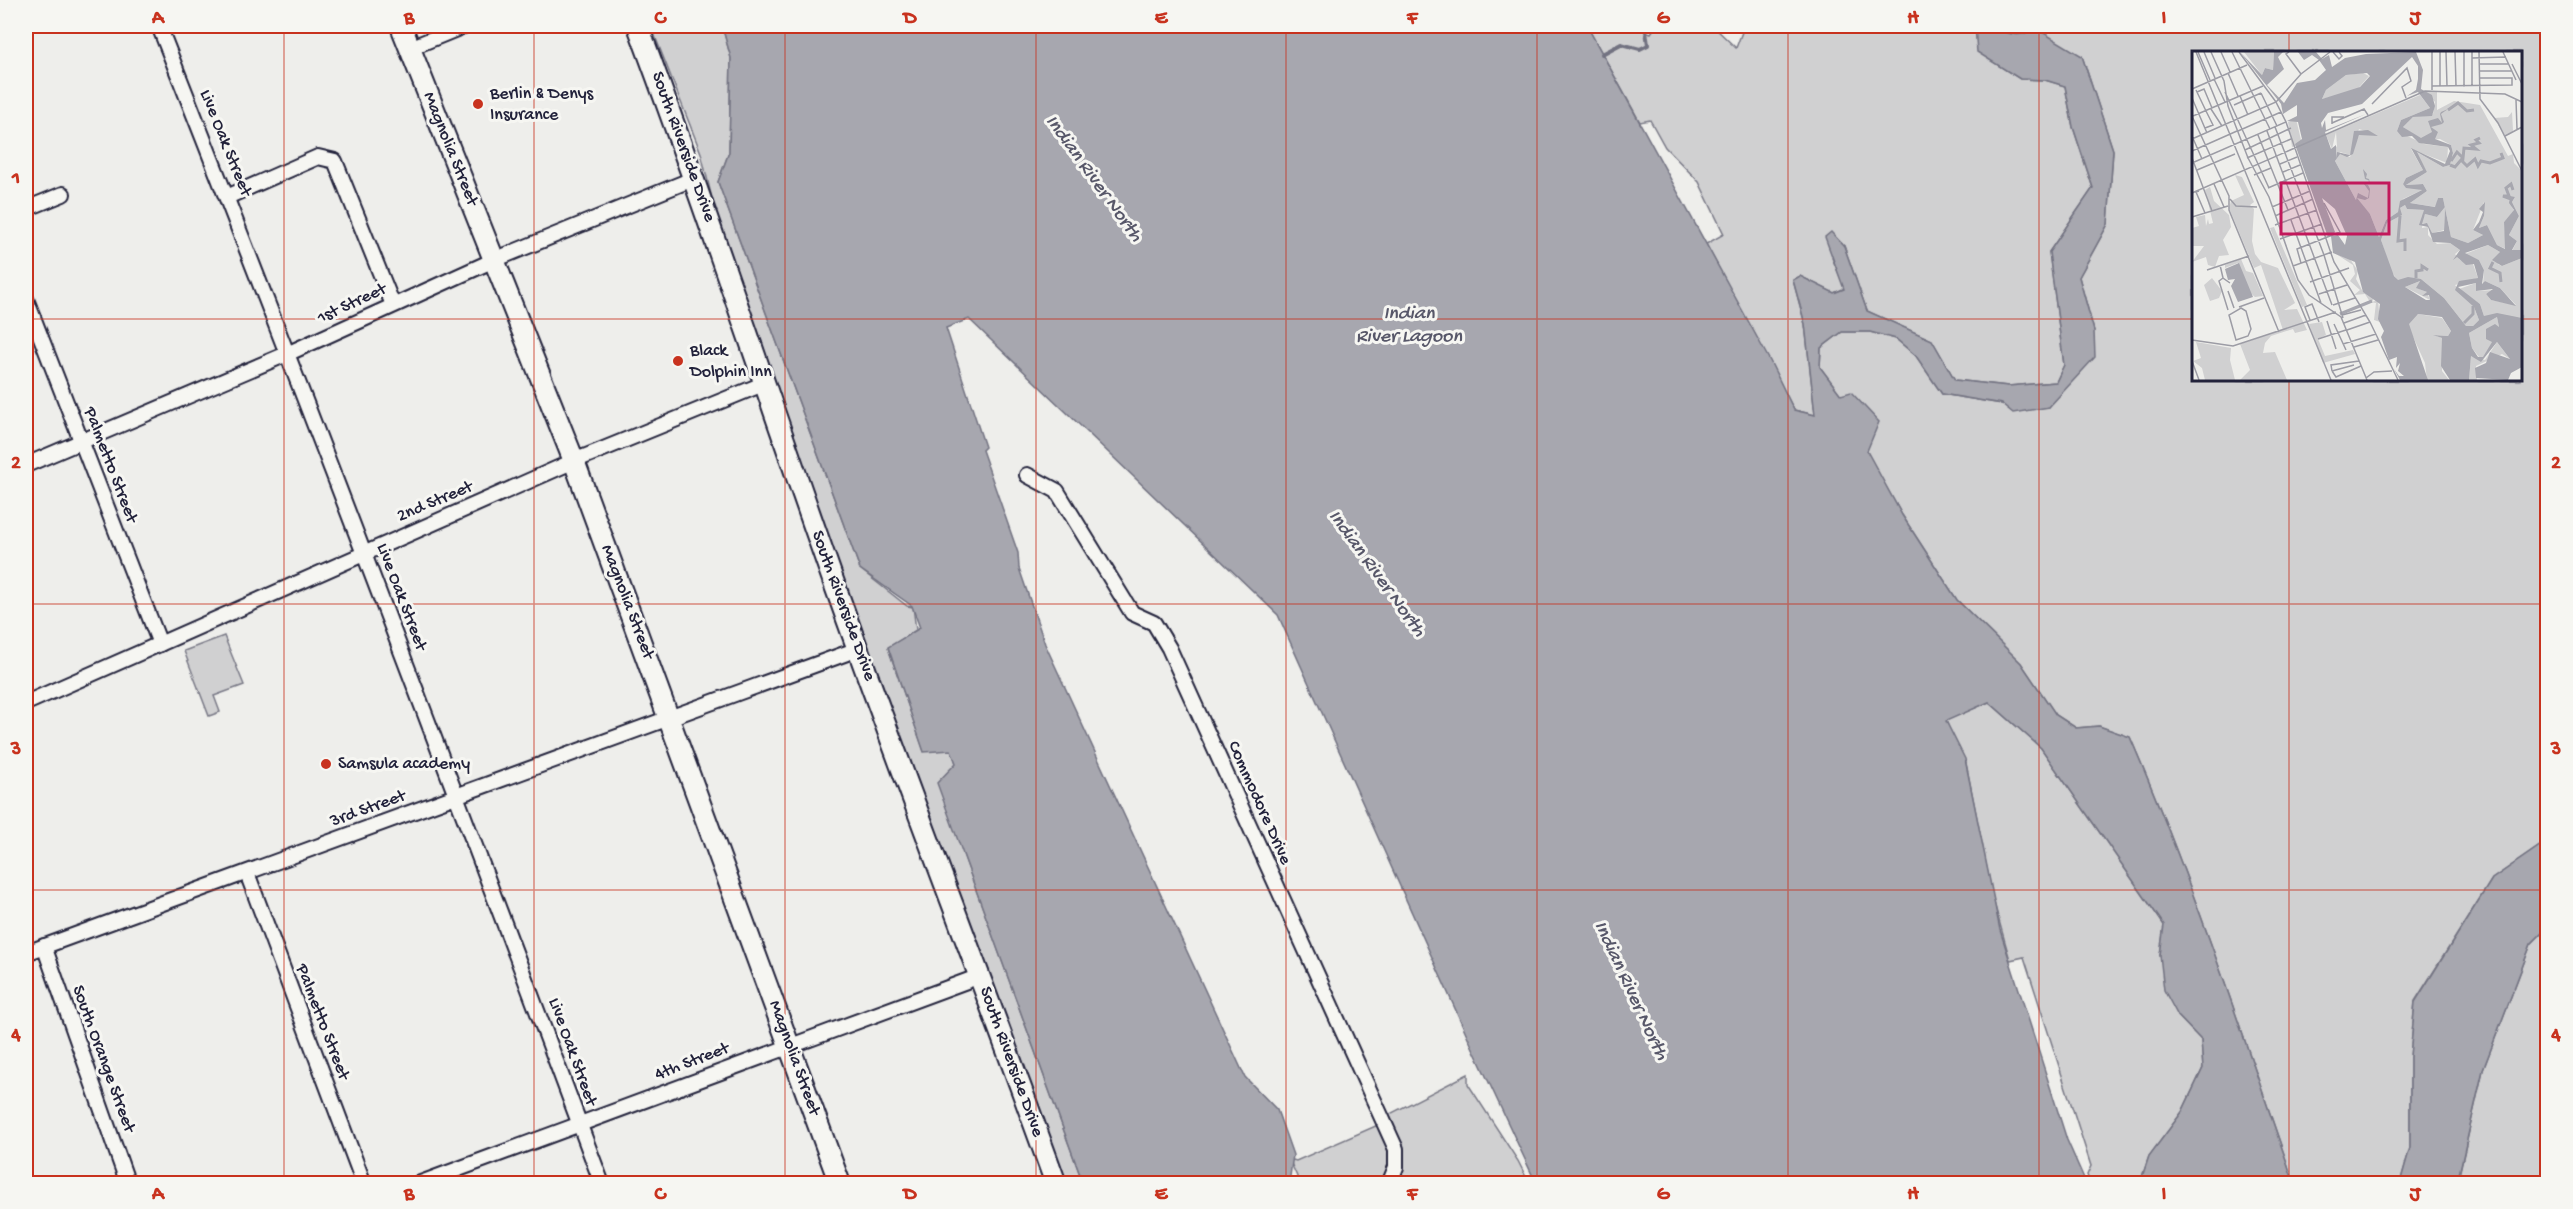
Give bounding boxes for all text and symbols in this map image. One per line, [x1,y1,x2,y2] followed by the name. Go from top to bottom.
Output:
[151,8,166,31] text: A
[403,8,415,31] text: B
[654,8,668,31] text: C
[901,8,917,31] text: D
[1155,8,1169,31] text: E
[1406,8,1419,31] text: F
[1657,8,1671,31] text: G
[1907,8,1919,31] text: H
[2162,8,2167,31] text: I
[2409,8,2422,31] text: J
[2192,51,2522,381] inset map
[646,69,720,226] street label: South Riverside Drive
[489,84,595,126] place label: Berlin & Denys Insurance
[194,87,257,201] street label: Live Oak Street
[418,89,483,210] street label: Magnolia Street
[471,97,485,111] marker: Berlin & Denys Insurance
[1039,111,1147,247] water label: Indian River North
[11,168,20,191] text: 1
[2551,168,2560,191] text: 1
[313,278,391,329] street label: 1st Street
[1356,303,1462,349] water label: Indian River Lagoon
[689,341,772,383] place label: Black Dolphin Inn
[671,354,685,368] marker: Black Dolphin Inn
[78,403,142,527] street label: Palmetto Street
[11,453,21,476] text: 2
[2551,453,2561,476] text: 2
[394,476,478,527] street label: 2nd Street
[1322,506,1430,642] water label: Indian River North
[806,528,880,685] street label: South Riverside Drive
[371,540,432,655] street label: Live Oak Street
[596,542,659,664] street label: Magnolia Street
[1222,738,1296,869] street label: Commodore Drive
[10,739,21,762] text: 3
[2550,739,2561,762] text: 3
[338,754,470,775] place label: Samsula academy
[319,757,333,771] marker: Samsula academy
[327,785,410,833] street label: 3rd Street
[1588,918,1672,1064] water label: Indian River North
[290,960,354,1084] street label: Palmetto Street
[67,983,140,1137] street label: South Orange Street
[974,984,1048,1141] street label: South Riverside Drive
[543,995,602,1110] street label: Live Oak Street
[763,998,825,1120] street label: Magnolia Street
[10,1025,21,1048] text: 4
[2550,1025,2561,1048] text: 4
[652,1038,734,1086] street label: 4th Street
[151,1184,166,1207] text: A
[403,1184,415,1207] text: B
[654,1184,668,1207] text: C
[901,1184,917,1207] text: D
[1155,1184,1169,1207] text: E
[1406,1184,1419,1207] text: F
[1657,1184,1671,1207] text: G
[1907,1184,1919,1207] text: H
[2162,1184,2167,1207] text: I
[2409,1184,2422,1207] text: J

